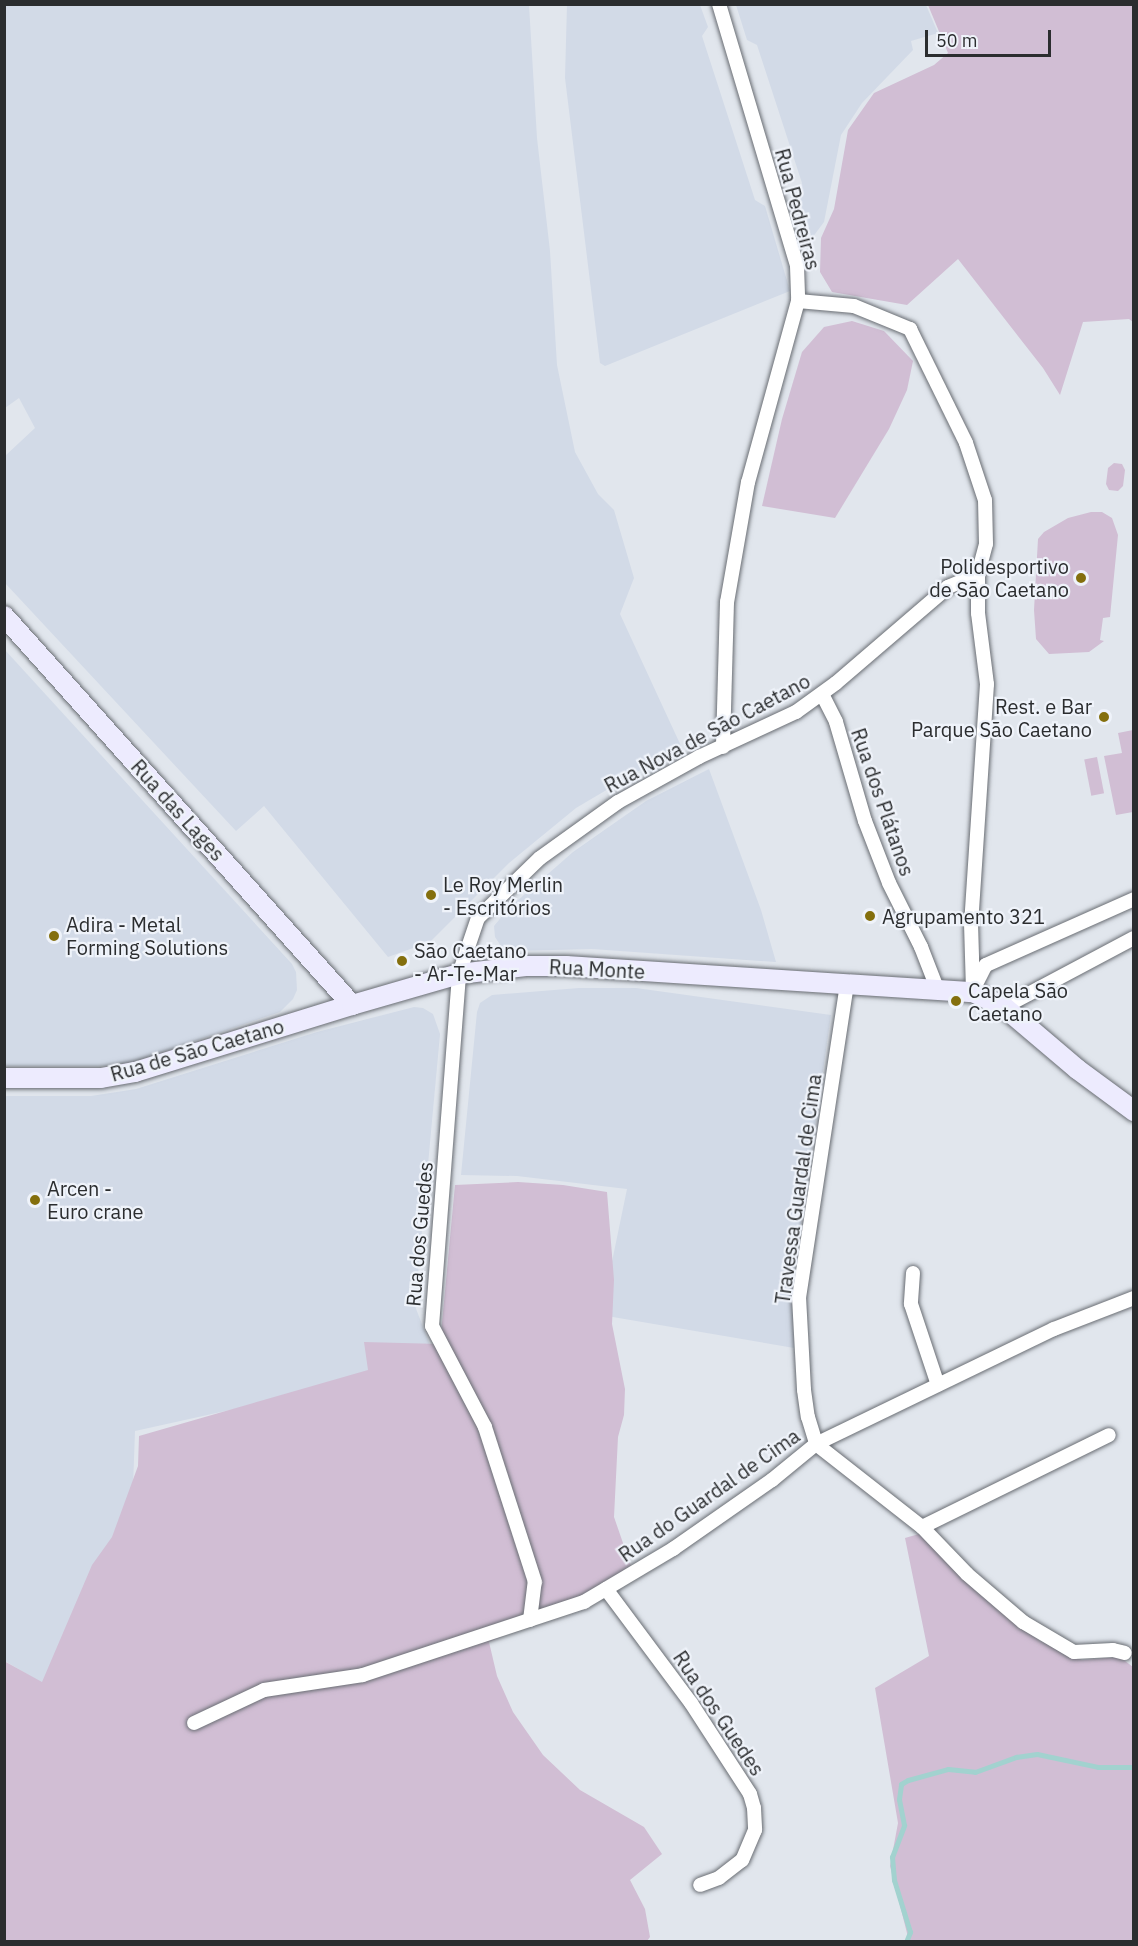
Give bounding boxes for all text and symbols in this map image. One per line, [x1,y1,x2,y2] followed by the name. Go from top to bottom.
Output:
[928,18,1054,56] scale bar
[936,29,978,52] text: 50 m
[770,146,826,272] street label: Rua Pedreiras
[929,554,1069,601] place label: Polidesportivo de São Caetano
[1074,571,1088,585] marker: Polidesportivo de São Caetano
[600,668,814,798] street label: Rua Nova de São Caetano
[911,694,1092,741] place label: Rest. e Bar Parque São Caetano
[1097,710,1111,724] marker: Rest. e Bar Parque São Caetano
[846,725,920,879] street label: Rua dos Plátanos
[126,754,230,866] street label: Rua das Lages
[443,872,563,919] place label: Le Roy Merlin - Escritórios
[424,888,438,902] marker: Le Roy Merlin - Escritórios
[882,904,1045,928] place label: Agrupamento 321
[863,909,877,923] marker: Agrupamento 321
[66,912,228,959] place label: Adira - Metal Forming Solutions
[47,929,61,943] marker: Adira - Metal Forming Solutions
[414,938,527,985] place label: São Caetano - Ar-Te-Mar
[395,954,409,968] marker: São Caetano - Ar-Te-Mar
[548,954,646,984] street label: Rua Monte
[968,978,1068,1025] place label: Capela São Caetano
[949,994,963,1008] marker: Capela São Caetano
[107,1014,287,1086] street label: Rua de São Caetano
[770,1072,826,1306] street label: Travessa Guardal de Cima
[401,1161,437,1307] street label: Rua dos Guedes
[47,1176,144,1223] place label: Arcen - Euro crane
[28,1193,42,1207] marker: Arcen - Euro crane
[614,1423,804,1567] street label: Rua do Guardal de Cima
[668,1646,770,1780] street label: Rua dos Guedes

